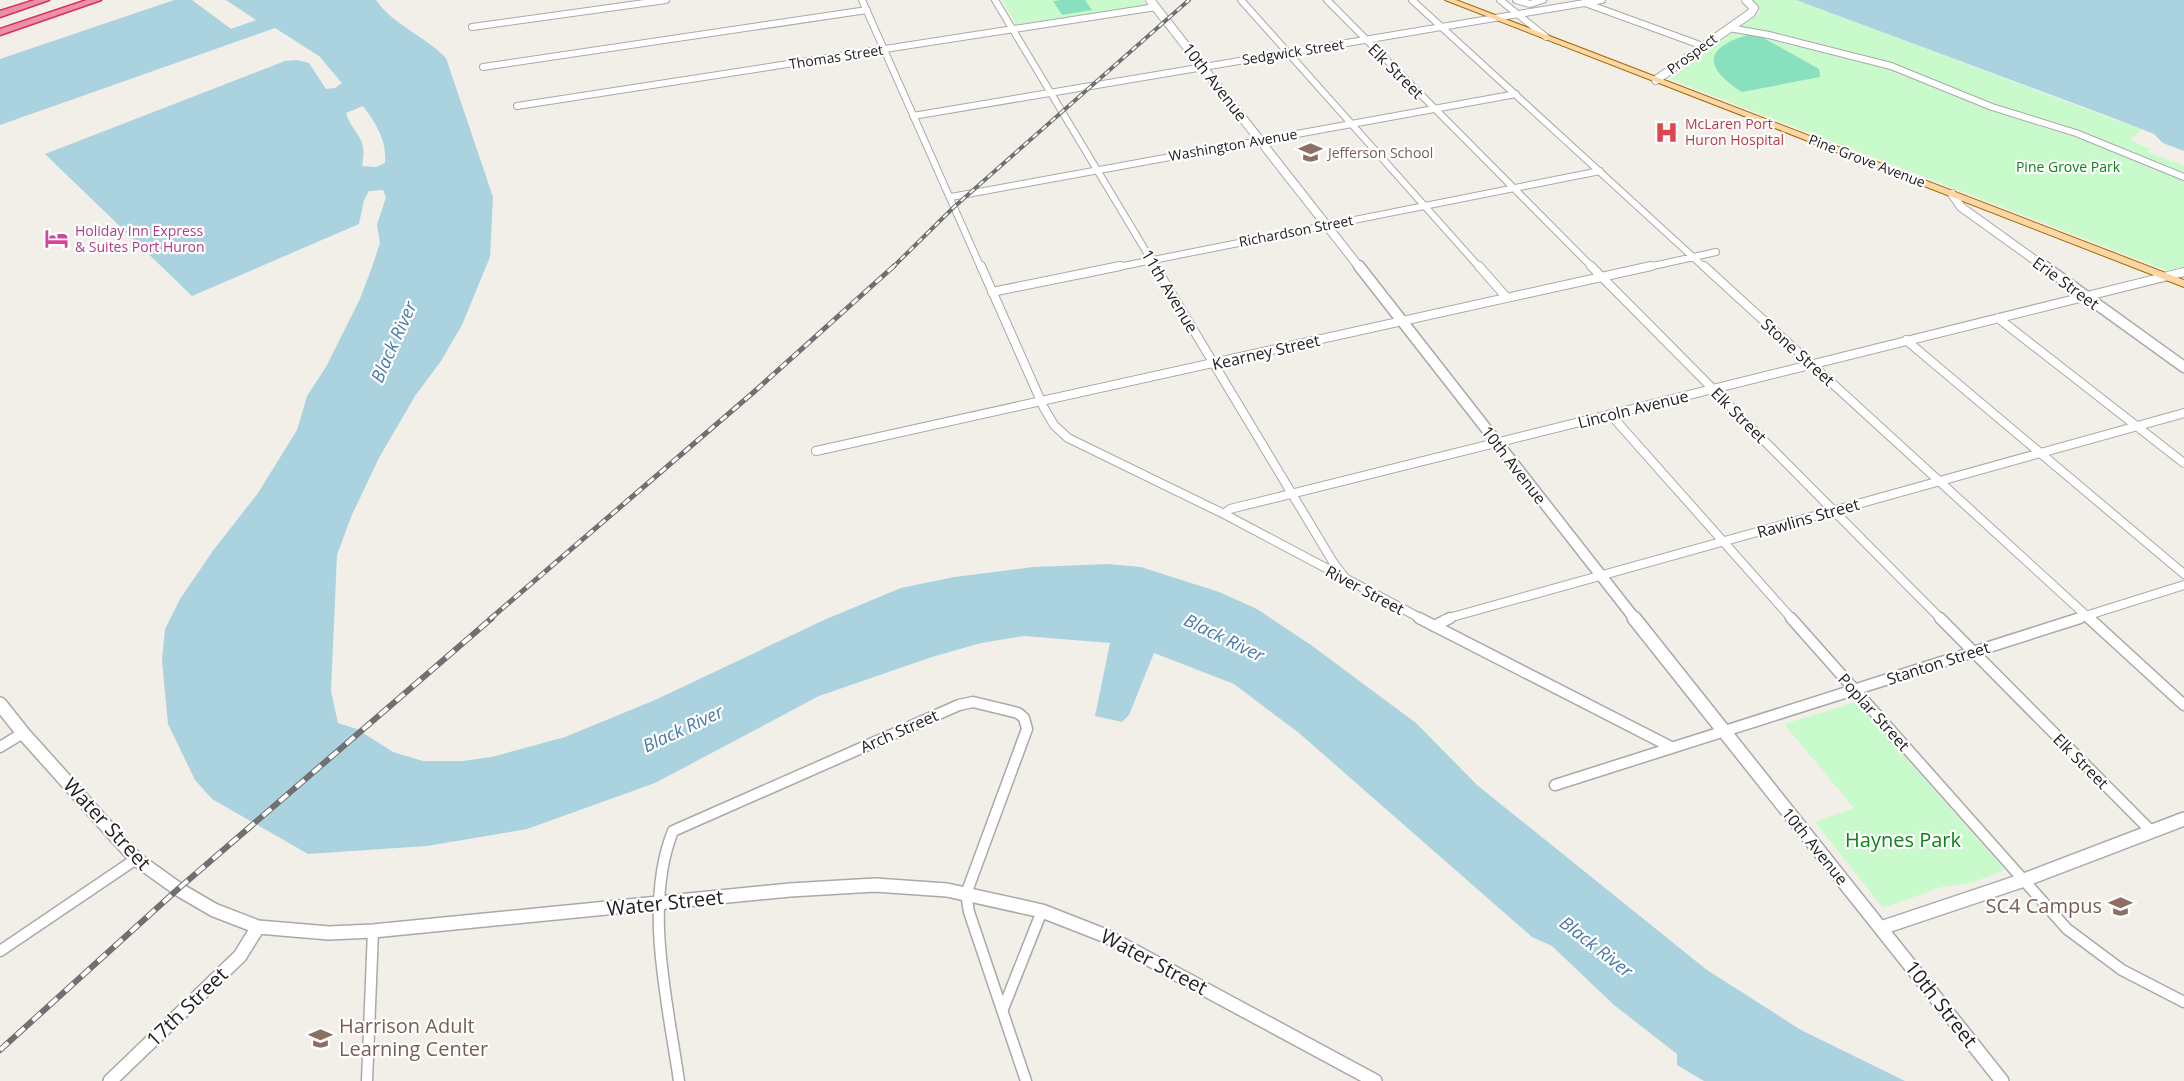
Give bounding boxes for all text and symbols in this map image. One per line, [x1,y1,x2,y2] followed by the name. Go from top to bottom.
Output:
[1663,29,1720,78] street label: Prospect
[1241,34,1345,69] street label: Sedgwick Street
[1177,38,1253,126] street label: 10th Avenue
[1363,38,1429,104] street label: Elk Street
[788,40,884,73] street label: Thomas Street
[1685,114,1784,149] place label: McLaren Port Huron Hospital
[1654,119,1680,145] hospital icon: McLaren Port Huron Hospital
[1167,124,1299,165] street label: Washington Avenue
[1806,130,1928,192] street label: Pine Grove Avenue
[1297,140,1323,166] school or university icon: Jefferson School
[1326,143,1433,162] place label: Jefferson School
[2016,157,2121,176] park label: Pine Grove Park
[1237,210,1355,251] street label: Richardson Street
[75,221,205,256] place label: Holiday Inn Express & Suites Port Huron
[44,226,70,252] hotel icon: Holiday Inn Express & Suites Port Huron
[1136,245,1204,337] street label: 11th Avenue
[2028,251,2104,315] street label: Erie Street
[365,296,422,386] water label: Black River
[1757,313,1840,391] street label: Stone Street
[1210,329,1322,375] street label: Kearney Street
[1706,382,1772,448] street label: Elk Street
[1575,385,1691,433] street label: Lincoln Avenue
[1476,421,1552,509] street label: 10th Avenue
[1754,493,1862,543] street label: Rawlins Street
[1322,560,1409,620] street label: River Street
[1180,607,1269,667] water label: Black River
[1884,636,1993,690] street label: Stanton Street
[1833,668,1915,756] street label: Poplar Street
[638,699,728,757] water label: Black River
[857,704,942,758] street label: Arch Street
[2048,728,2114,794] street label: Elk Street
[58,772,157,876] street label: Water Street
[1777,803,1853,889] street label: 10th Avenue
[1845,826,1961,853] park label: Haynes Park
[605,883,725,922] street label: Water Street
[1986,892,2102,919] place label: SC4 Campus
[2107,893,2133,919] school or university icon: SC4 Campus
[1555,910,1639,983] water label: Black River
[1096,922,1212,1001] street label: Water Street
[1899,955,1984,1053] street label: 10th Street
[140,961,233,1052] street label: 17th Street
[339,1012,488,1062] place label: Harrison Adult Learning Center
[308,1025,334,1051] school or university icon: Harrison Adult Learning Center

